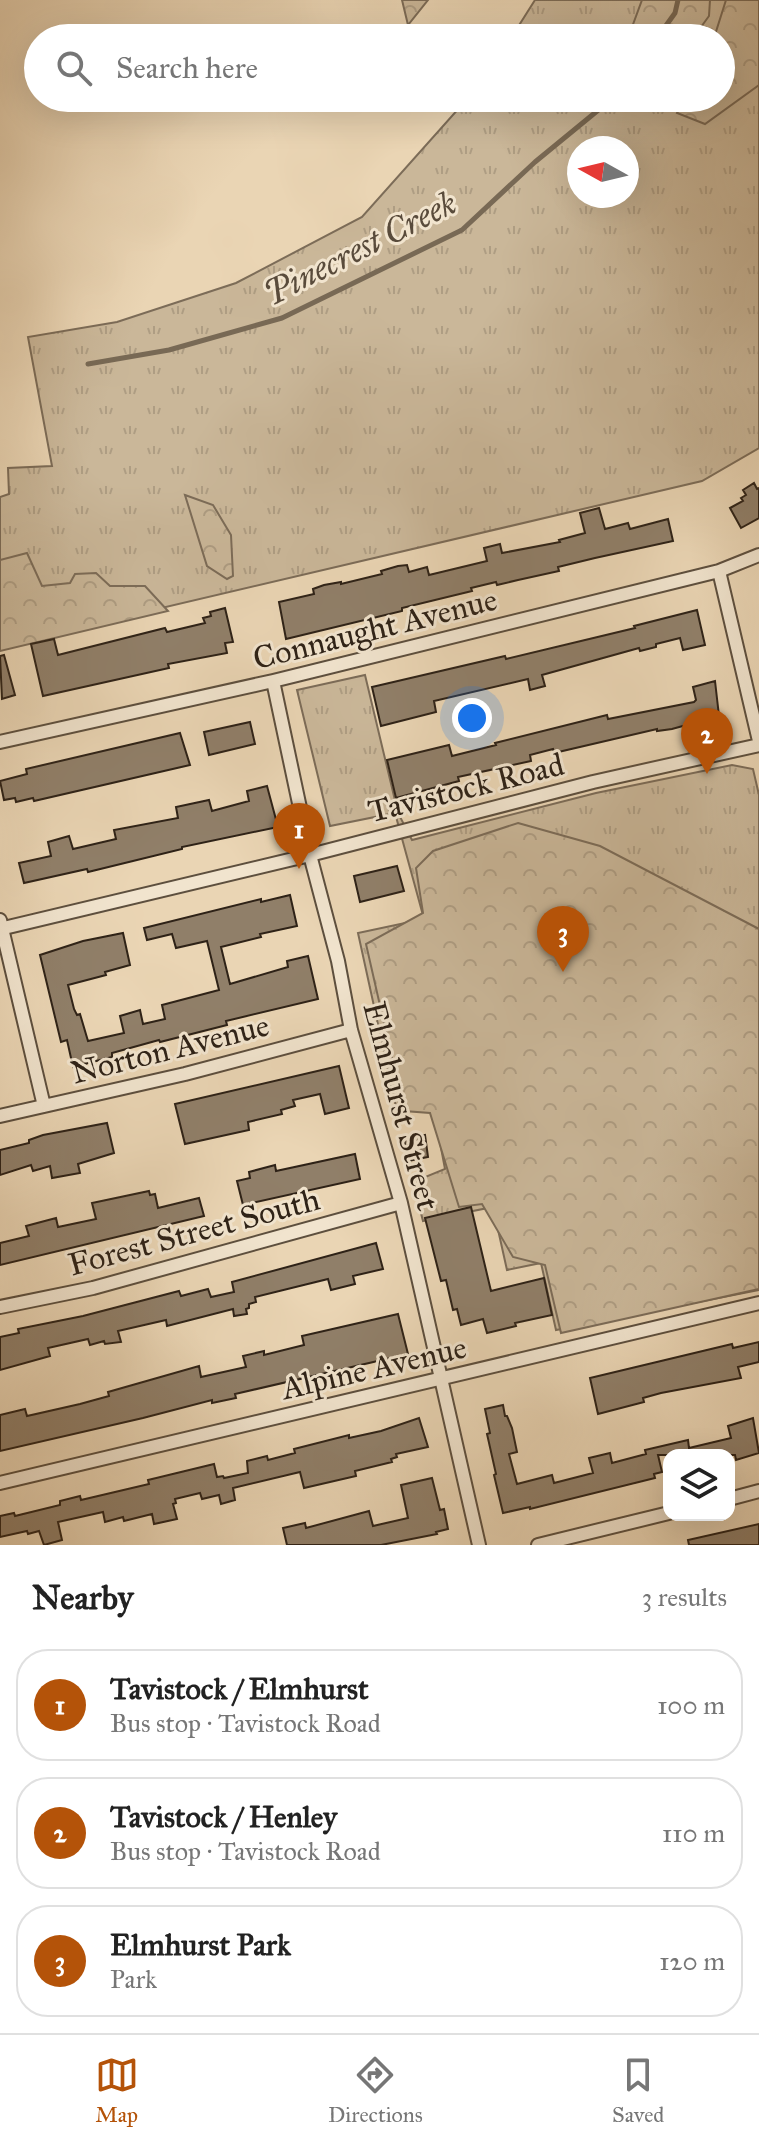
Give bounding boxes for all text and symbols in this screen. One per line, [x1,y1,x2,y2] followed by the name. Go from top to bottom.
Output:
[24,24,735,112] search box
[52,46,96,90] icon: search
[116,50,258,86] text: Search here
[567,136,639,208] north arrow
[257,182,463,314] water label: Pinecrest Creek
[249,580,501,678] street label: Connaught Avenue
[452,698,492,738] your location
[681,708,733,774] pin: 2
[364,745,568,831] street label: Tavistock Road
[273,803,325,869] pin: 1
[537,906,589,972] pin: 3
[354,997,448,1215] street label: Elmhurst Street
[67,1006,273,1092] street label: Norton Avenue
[64,1180,324,1284] street label: Forest Street South
[276,1328,470,1409] street label: Alpine Avenue
[663,1449,735,1521] map controls
[663,1449,735,1521] button: layers
[32,1577,134,1618] text: Nearby
[642,1581,727,1613] text: 3 results
[110,1671,369,1707] text: Tavistock / Elmhurst
[55,1689,65,1721] text: 1
[657,1689,725,1721] text: 100 m
[110,1707,381,1739] text: Bus stop · Tavistock Road
[110,1799,337,1835] text: Tavistock / Henley
[54,1817,66,1849] text: 2
[662,1817,725,1849] text: 110 m
[110,1835,381,1867] text: Bus stop · Tavistock Road
[110,1927,291,1963] text: Elmhurst Park
[55,1945,65,1977] text: 3
[659,1945,725,1977] text: 120 m
[110,1963,157,1995] text: Park
[95,2053,139,2128] tab: Map
[328,2053,423,2128] tab: Directions
[612,2053,664,2128] tab: Saved

